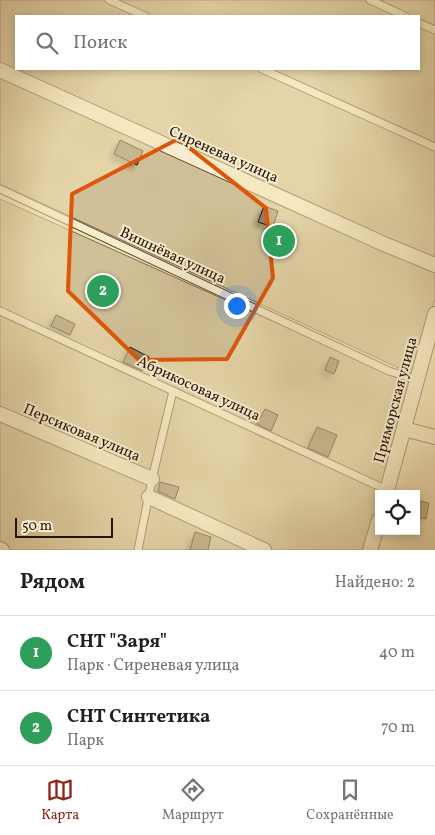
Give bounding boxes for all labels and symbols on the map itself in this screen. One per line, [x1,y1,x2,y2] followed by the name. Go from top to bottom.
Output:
[165,122,282,189] street label: Сиреневая улица
[263,222,295,260] pin: 1
[116,223,229,290] street label: Вишнёвая улица
[87,272,119,310] pin: 2
[224,293,250,319] your location
[369,335,423,466] street label: Приморская улица
[133,352,263,427] street label: Абрикосовая улица
[19,399,143,468] street label: Персиковая улица
[15,515,112,538] scale bar

